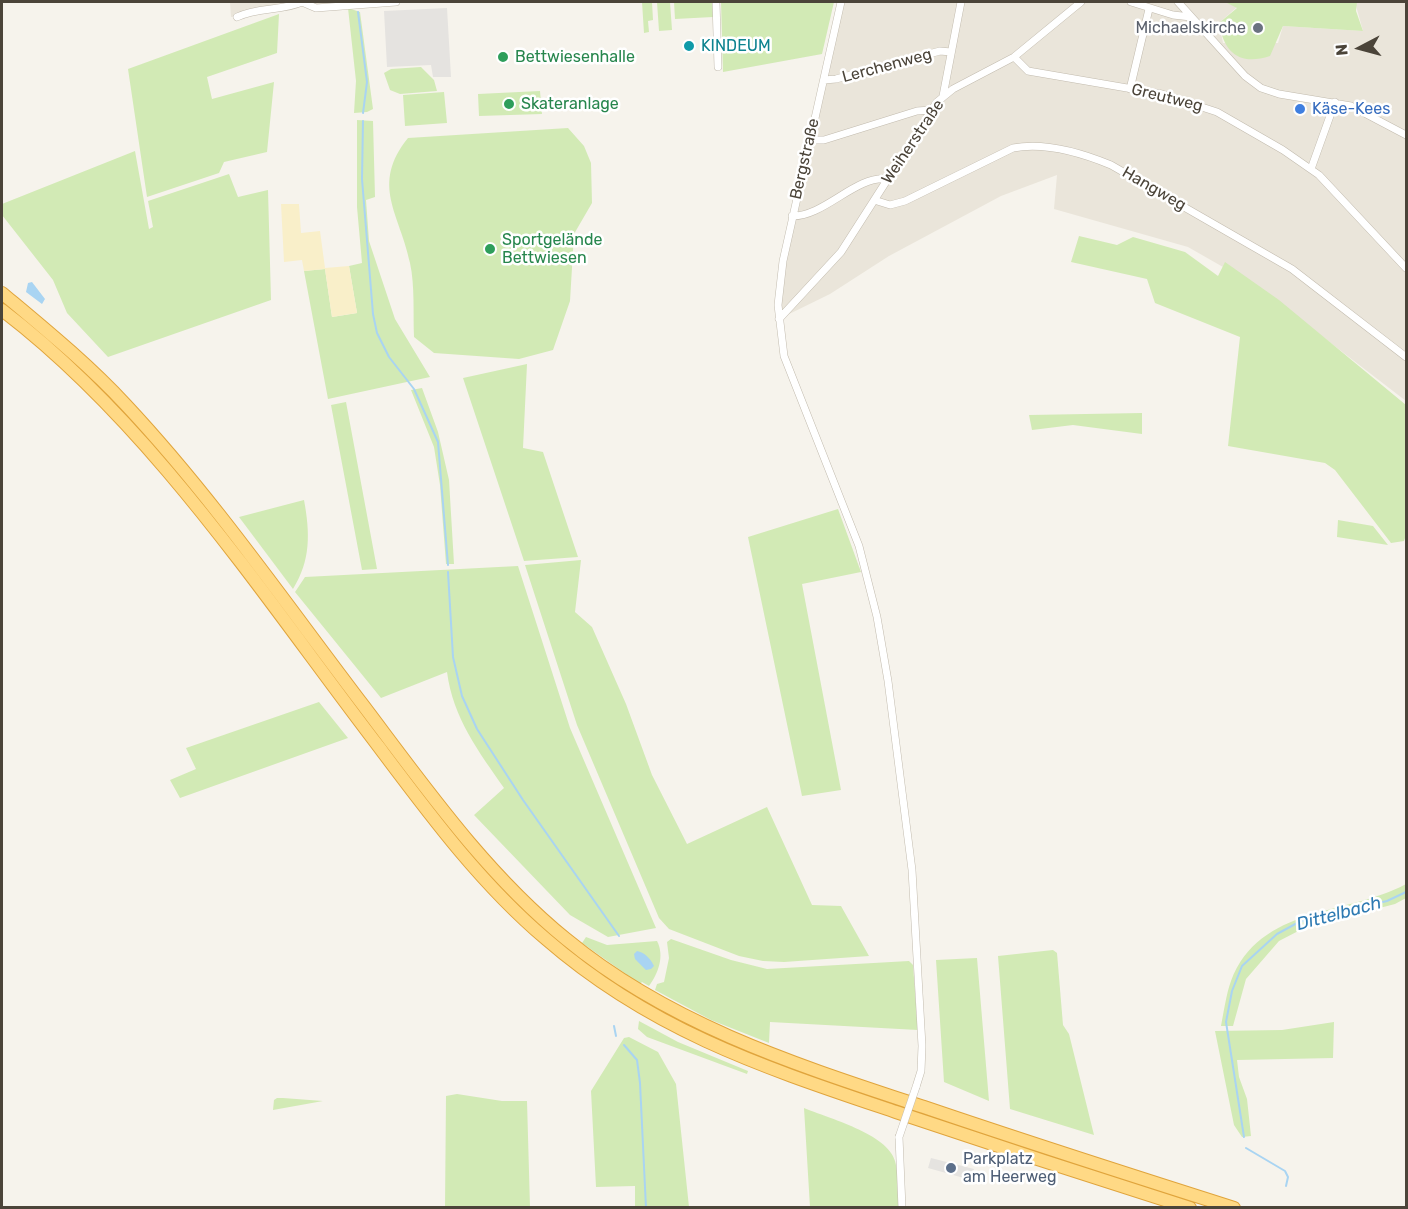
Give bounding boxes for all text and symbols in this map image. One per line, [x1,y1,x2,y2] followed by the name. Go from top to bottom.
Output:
[1135,18,1246,38] place label: Michaelskirche
[1330,18,1390,78] north arrow
[1251,21,1265,35] marker: Michaelskirche
[701,36,771,56] place label: KINDEUM
[682,39,696,53] marker: KINDEUM
[1332,43,1352,57] text: N
[840,45,934,87] street label: Lerchenweg
[515,47,635,67] place label: Bettwiesenhalle
[496,50,510,64] marker: Bettwiesenhalle
[1129,80,1205,116] street label: Greutweg
[521,94,619,114] place label: Skateranlage
[878,96,948,188] street label: Weiherstraße
[502,97,516,111] marker: Skateranlage
[1312,99,1390,119] place label: Käse-Kees
[1293,102,1307,116] marker: Käse-Kees
[786,117,824,201] street label: Bergstraße
[1119,163,1189,215] street label: Hangweg
[502,230,602,268] place label: Sportgelände Bettwiesen
[483,242,497,256] marker: Sportgelände Bettwiesen
[1294,892,1384,936] water label: Dittelbach
[963,1149,1057,1187] place label: Parkplatz am Heerweg
[944,1161,958,1175] marker: Parkplatz am Heerweg

